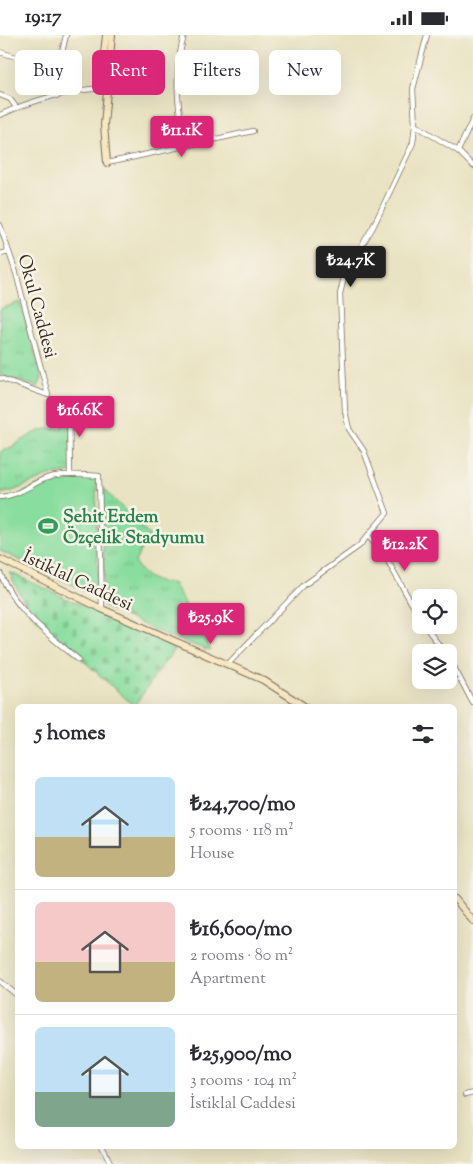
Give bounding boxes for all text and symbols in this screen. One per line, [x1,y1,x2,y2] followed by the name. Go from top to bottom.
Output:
[25,4,61,31] text: 19:17
[15,50,82,95] chip: Buy
[92,50,165,95] chip: Rent
[175,50,259,95] chip: Filters
[269,50,341,95] chip: New
[141,115,223,158] pin: ₺11.1K
[161,120,203,143] text: ₺11.1K
[310,245,392,288] pin: ₺24.7K
[327,250,375,273] text: ₺24.7K
[10,252,62,362] street label: Okul Caddesi
[39,395,121,438] pin: ₺16.6K
[57,400,103,423] text: ₺16.6K
[63,505,205,552] place label: Şehit Erdem Özçelik Stadyumu
[37,515,59,537] sports icon: Şehit Erdem Özçelik Stadyumu
[364,529,446,572] pin: ₺12.2K
[382,534,428,557] text: ₺12.2K
[18,545,137,619] street label: İstiklal Caddesi
[412,589,457,689] map controls
[412,589,457,634] button: locate
[170,603,252,645] pin: ₺25.9K
[188,607,234,630] text: ₺25.9K
[412,644,457,689] button: layers
[35,719,105,749] text: 5 homes
[409,720,437,748] icon: filters
[190,790,296,820] text: ₺24,700/mo
[75,797,135,857] icon: home
[190,820,294,843] text: 5 rooms · 118 m²
[190,843,234,866] text: House
[190,915,292,945] text: ₺16,600/mo
[75,922,135,982] icon: home
[190,945,293,968] text: 2 rooms · 80 m²
[190,968,266,991] text: Apartment
[190,1040,292,1070] text: ₺25,900/mo
[75,1047,135,1107] icon: home
[190,1070,297,1093] text: 3 rooms · 104 m²
[190,1093,296,1116] text: İstiklal Caddesi

